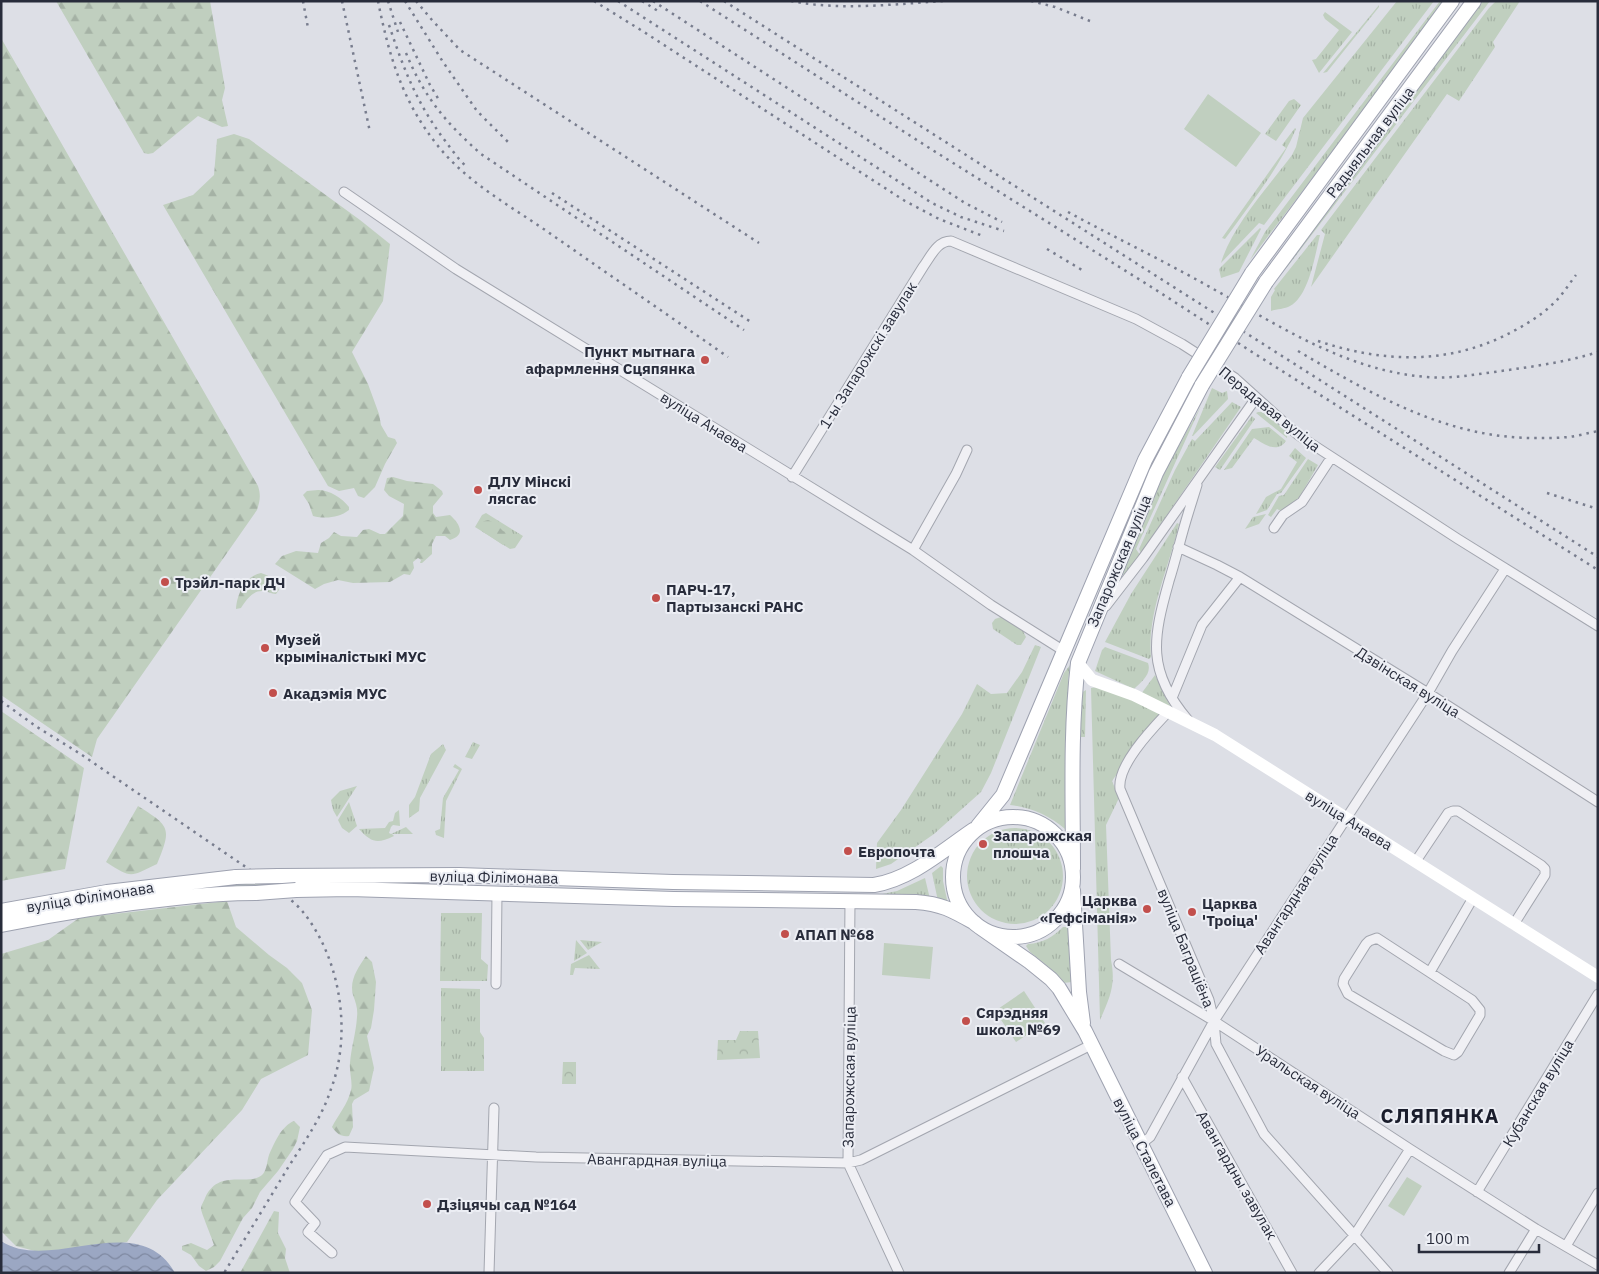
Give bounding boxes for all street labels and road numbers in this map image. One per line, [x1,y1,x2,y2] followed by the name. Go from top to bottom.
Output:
[1322,83,1418,201] street label: Радыяльная вуліца
[815,278,921,432] street label: 1-ы Запарожскі завулак
[1215,362,1325,456] street label: Перадавая вуліца
[657,388,751,456] street label: вуліца Анаева
[1083,492,1155,630] street label: Запарожская вуліца
[1352,642,1464,722] street label: Дзвінская вуліца
[1302,786,1396,854] street label: вуліца Анаева
[1250,830,1342,958] street label: Авангардная вуліца
[429,866,559,888] street label: вуліца Філімонава
[25,878,155,916] street label: вуліца Філімонава
[1153,886,1219,1010] street label: вуліца Баграціёна
[838,1006,860,1148] street label: Запарожская вуліца
[1498,1036,1578,1150] street label: Кубанская вуліца
[1252,1041,1364,1123] street label: Уральская вуліца
[1109,1094,1181,1210] street label: вуліца Сталетава
[1192,1107,1282,1243] street label: Авангардны завулак
[587,1149,727,1171] street label: Авангардная вуліца

